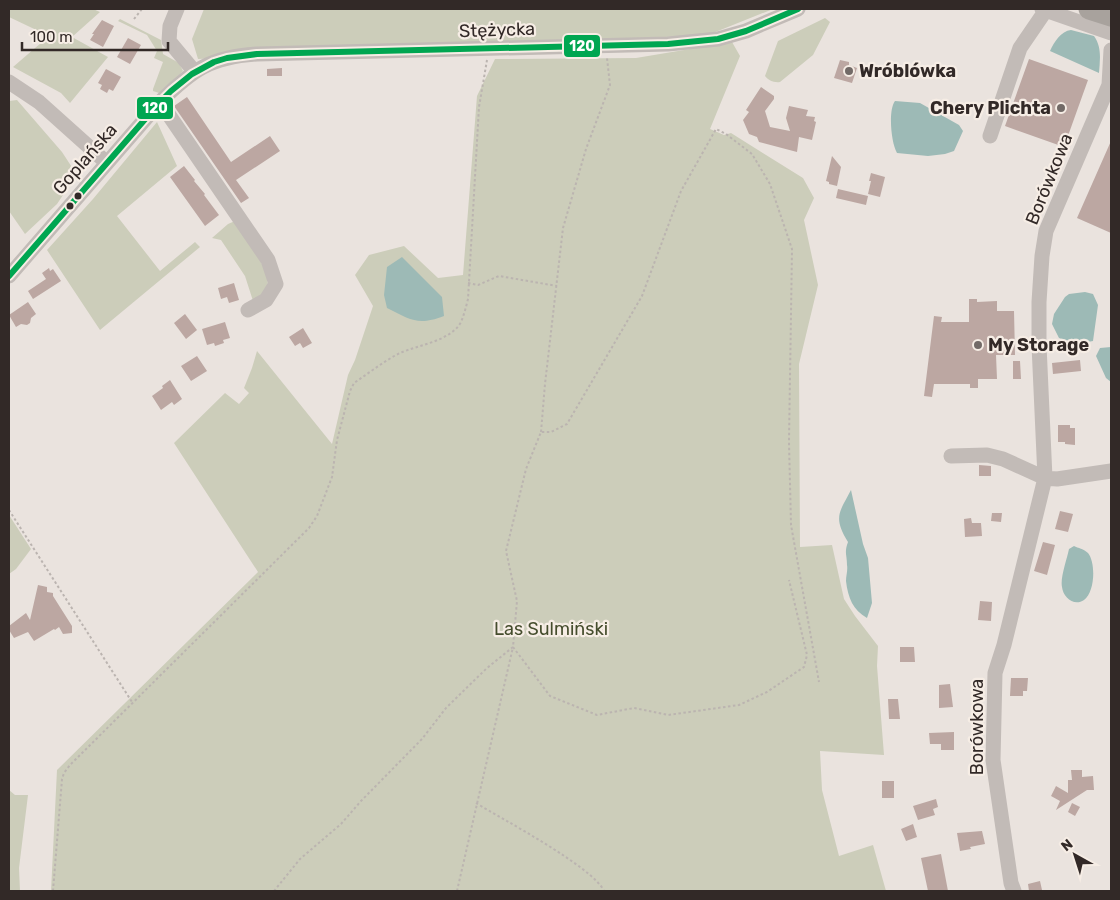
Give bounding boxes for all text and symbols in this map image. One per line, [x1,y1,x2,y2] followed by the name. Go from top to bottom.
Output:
[459,18,535,42] street label: Stężycka
[22,20,169,52] scale bar
[30,28,72,46] text: 100 m
[563,34,601,58] line badge: 120
[569,38,595,55] text: 120
[859,60,956,82] place label: Wróblówka
[843,65,855,77] marker: Wróblówka
[136,96,174,120] line badge: 120
[930,97,1051,119] place label: Chery Plichta
[142,100,168,117] text: 120
[1055,102,1067,114] marker: Chery Plichta
[48,119,122,199] street label: Goplańska
[1021,130,1077,228] street label: Borówkowa
[73,191,83,201] unlabelled marker
[65,201,75,211] unlabelled marker
[988,334,1089,356] place label: My Storage
[972,339,984,351] marker: My Storage
[494,618,608,640] park label: Las Sulmiński
[966,679,988,775] street label: Borówkowa
[1050,830,1100,880] north arrow
[1058,836,1076,855] text: N

